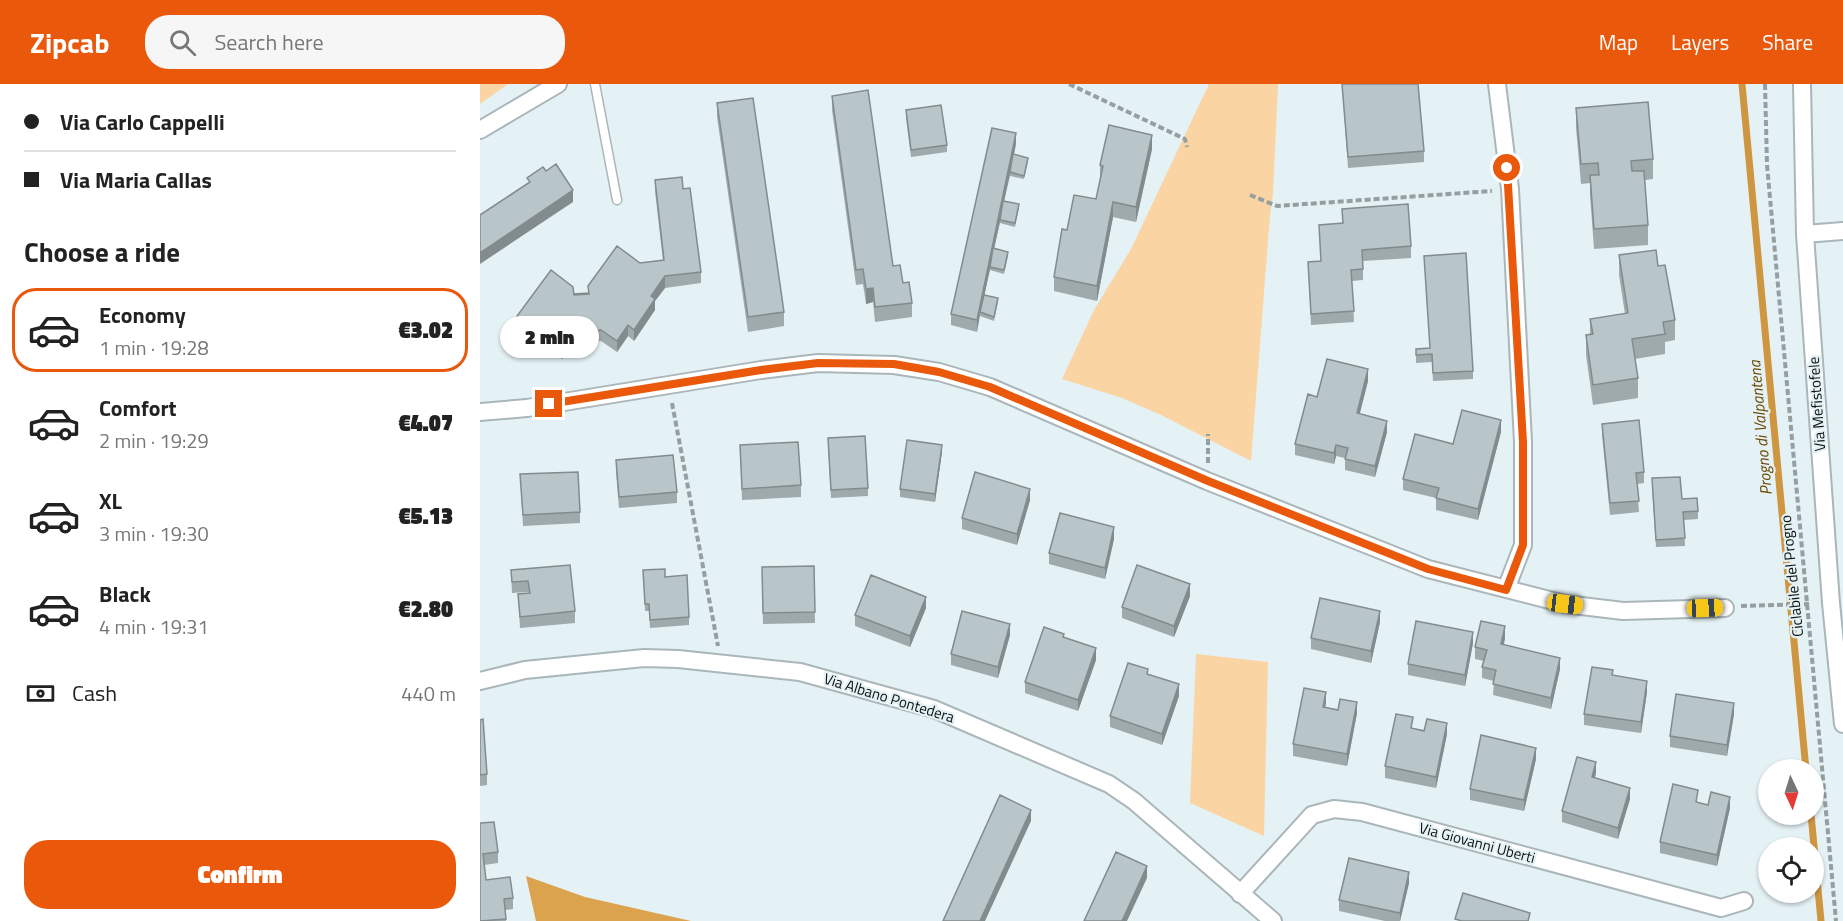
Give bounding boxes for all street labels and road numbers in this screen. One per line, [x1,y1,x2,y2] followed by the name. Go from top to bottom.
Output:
[1802,356,1831,452] street label: Via Mefistofele
[1774,514,1809,638] street label: Ciclabile del Progno
[821,667,958,729] street label: Via Albano Pontedera
[1417,816,1538,869] street label: Via Giovanni Uberti

